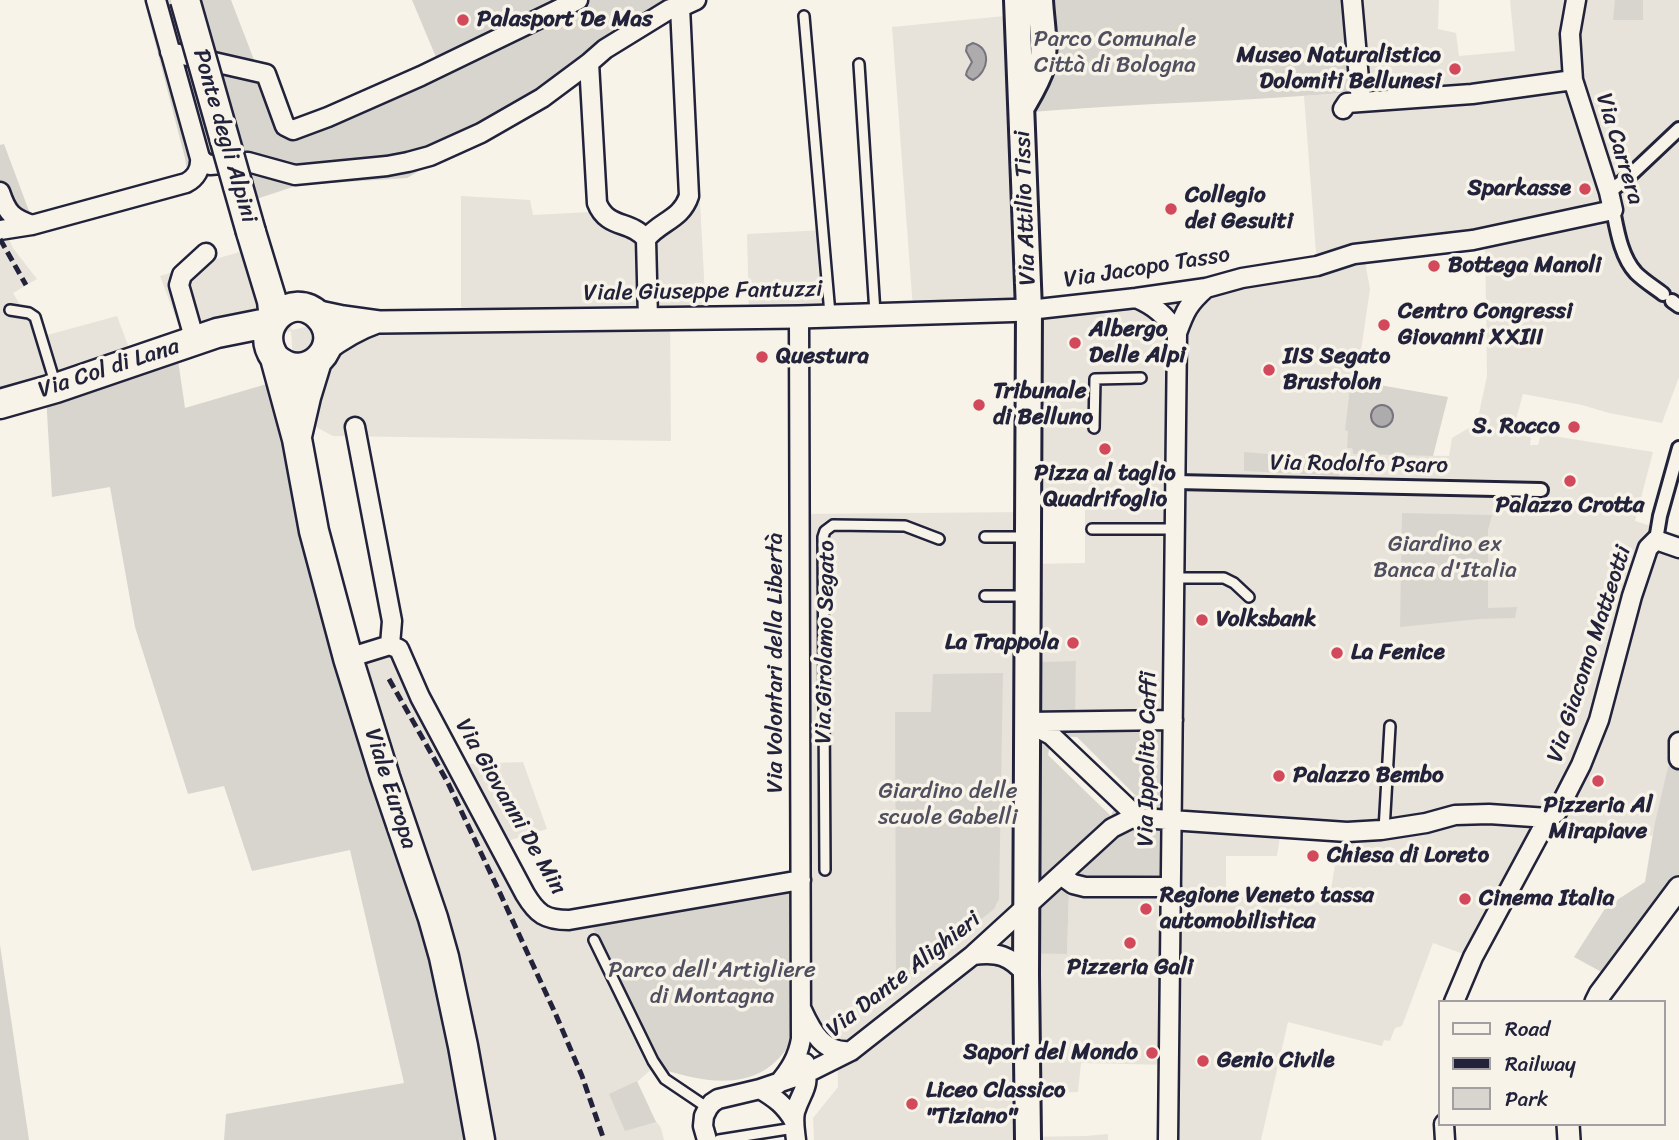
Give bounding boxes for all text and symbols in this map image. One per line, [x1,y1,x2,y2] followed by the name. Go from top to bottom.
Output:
[477,6,653,34] place label: Palasport De Mas
[455,12,471,28] marker: Palasport De Mas
[1034,26,1196,80] park label: Parco Comunale Città di Bologna
[1237,42,1441,96] place label: Museo Naturalistico Dolomiti Bellunesi
[186,46,262,226] street label: Ponte degli Alpini
[1447,61,1463,77] marker: Museo Naturalistico Dolomiti Bellunesi
[1589,90,1649,208] street label: Via Carrera
[1010,130,1042,286] street label: Via Attilio Tissi
[1467,175,1571,203] place label: Sparkasse
[1577,181,1593,197] marker: Sparkasse
[1185,182,1293,236] place label: Collegio dei Gesuiti
[1163,201,1179,217] marker: Collegio dei Gesuiti
[1062,241,1232,295] street label: Via Jacopo Tasso
[1448,252,1601,280] place label: Bottega Manoli
[1426,258,1442,274] marker: Bottega Manoli
[583,276,823,308] street label: Viale Giuseppe Fantuzzi
[1398,298,1573,352] place label: Centro Congressi Giovanni XXIII
[1089,316,1186,370] place label: Albergo Delle Alpi
[1376,317,1392,333] marker: Centro Congressi Giovanni XXIII
[35,333,183,405] street label: Via Col di Lana
[1067,335,1083,351] marker: Albergo Delle Alpi
[776,343,869,371] place label: Questura
[1283,343,1390,397] place label: IIS Segato Brustolon
[754,349,770,365] marker: Questura
[1261,362,1277,378] marker: IIS Segato Brustolon
[993,378,1093,432] place label: Tribunale di Belluno
[971,397,987,413] marker: Tribunale di Belluno
[1472,413,1560,441] place label: S. Rocco
[1566,419,1582,435] marker: S. Rocco
[1097,441,1113,457] marker: Pizza al taglio Quadrifoglio
[1270,450,1448,480] street label: Via Rodolfo Psaro
[1034,460,1176,514] place label: Pizza al taglio Quadrifoglio
[1562,473,1578,489] marker: Palazzo Crotta
[1496,492,1644,520] place label: Palazzo Crotta
[1373,531,1517,585] park label: Giardino ex Banca d'Italia
[762,533,790,793] street label: Via Volontari della Libertà
[810,540,842,744] street label: Via Girolamo Segato
[1542,542,1638,766] street label: Via Giacomo Matteotti
[1216,606,1316,634] place label: Volksbank
[1194,612,1210,628] marker: Volksbank
[945,629,1059,657] place label: La Trappola
[1065,635,1081,651] marker: La Trappola
[1351,639,1445,667] place label: La Fenice
[1329,645,1345,661] marker: La Fenice
[1133,671,1163,847] street label: Via Ippolito Caffi
[448,714,572,900] street label: Via Giovanni De Min
[358,725,422,853] street label: Viale Europa
[1293,762,1444,790] place label: Palazzo Bembo
[1271,768,1287,784] marker: Palazzo Bembo
[1590,773,1606,789] marker: Pizzeria Al Mirapiave
[878,778,1018,832] park label: Giardino delle scuole Gabelli
[1544,792,1652,846] place label: Pizzeria Al Mirapiave
[1327,842,1489,870] place label: Chiesa di Loreto
[1305,848,1321,864] marker: Chiesa di Loreto
[1160,882,1374,936] place label: Regione Veneto tassa automobilistica
[1479,885,1614,913] place label: Cinema Italia
[1457,891,1473,907] marker: Cinema Italia
[1138,901,1154,917] marker: Regione Veneto tassa automobilistica
[821,906,987,1044] street label: Via Dante Alighieri
[1122,935,1138,951] marker: Pizzeria Gali
[1067,954,1193,982] place label: Pizzeria Gali
[608,957,816,1011] park label: Parco dell'Artigliere di Montagna
[1438,1000,1665,1126] legend
[1505,1010,1550,1048] text: Road
[963,1039,1138,1067] place label: Sapori del Mondo
[1144,1045,1160,1061] marker: Sapori del Mondo
[1505,1045,1576,1083] text: Railway
[1217,1047,1335,1075] place label: Genio Civile
[1195,1053,1211,1069] marker: Genio Civile
[926,1077,1065,1131] place label: Liceo Classico "Tiziano"
[1505,1080,1548,1118] text: Park
[904,1096,920,1112] marker: Liceo Classico "Tiziano"

